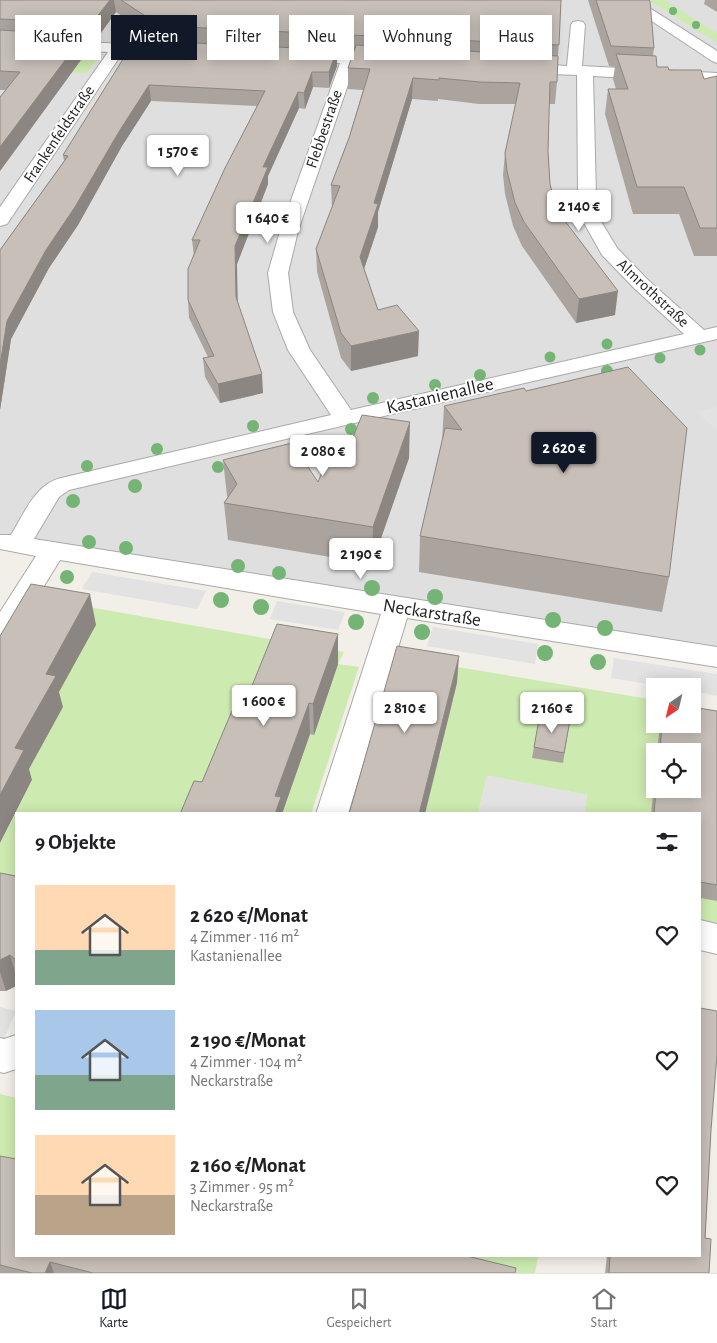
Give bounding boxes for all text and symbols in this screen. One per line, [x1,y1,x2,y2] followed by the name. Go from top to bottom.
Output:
[15,15,101,60] chip: Kaufen
[111,15,197,60] chip: Mieten
[207,15,279,60] chip: Filter
[289,15,354,60] chip: Neu
[364,15,470,60] chip: Wohnung
[480,15,552,60] chip: Haus
[21,83,97,185] street label: Frankenfeldstraße
[303,88,345,170] street label: Flebbestraße
[132,134,224,177] pin: 1 570 €
[158,143,198,159] text: 1 570 €
[533,190,625,232] pin: 2 140 €
[558,198,600,214] text: 2 140 €
[222,202,314,244] pin: 1 640 €
[247,210,289,226] text: 1 640 €
[614,256,692,330] street label: Almrothstraße
[385,374,495,418] street label: Kastanienallee
[518,432,610,474] pin: 2 620 €
[277,434,369,477] pin: 2 080 €
[542,440,586,456] text: 2 620 €
[301,443,345,459] text: 2 080 €
[315,538,407,580] pin: 2 190 €
[340,546,382,562] text: 2 190 €
[382,596,482,630] street label: Neckarstraße
[646,678,701,732] north arrow
[646,678,701,798] map controls
[218,684,310,727] pin: 1 600 €
[359,692,451,734] pin: 2 810 €
[506,692,598,734] pin: 2 160 €
[243,693,285,709] text: 1 600 €
[384,700,426,716] text: 2 810 €
[531,700,573,716] text: 2 160 €
[646,743,701,798] button: locate
[653,828,681,856] icon: filters
[35,832,116,853] text: 9 Objekte
[75,905,135,965] icon: home
[190,905,308,926] text: 2 620 €/Monat
[653,921,681,949] icon: heart
[190,929,299,945] text: 4 Zimmer · 116 m²
[190,948,282,964] text: Kastanienallee
[75,1030,135,1090] icon: home
[190,1030,306,1051] text: 2 190 €/Monat
[653,1046,681,1074] icon: heart
[190,1054,302,1070] text: 4 Zimmer · 104 m²
[190,1073,273,1089] text: Neckarstraße
[75,1155,135,1215] icon: home
[190,1155,306,1176] text: 2 160 €/Monat
[653,1171,681,1199] icon: heart
[190,1179,294,1195] text: 3 Zimmer · 95 m²
[190,1198,273,1214] text: Neckarstraße
[99,1285,128,1332] tab: Karte
[327,1285,391,1332] tab: Gespeichert
[590,1285,618,1332] tab: Start

